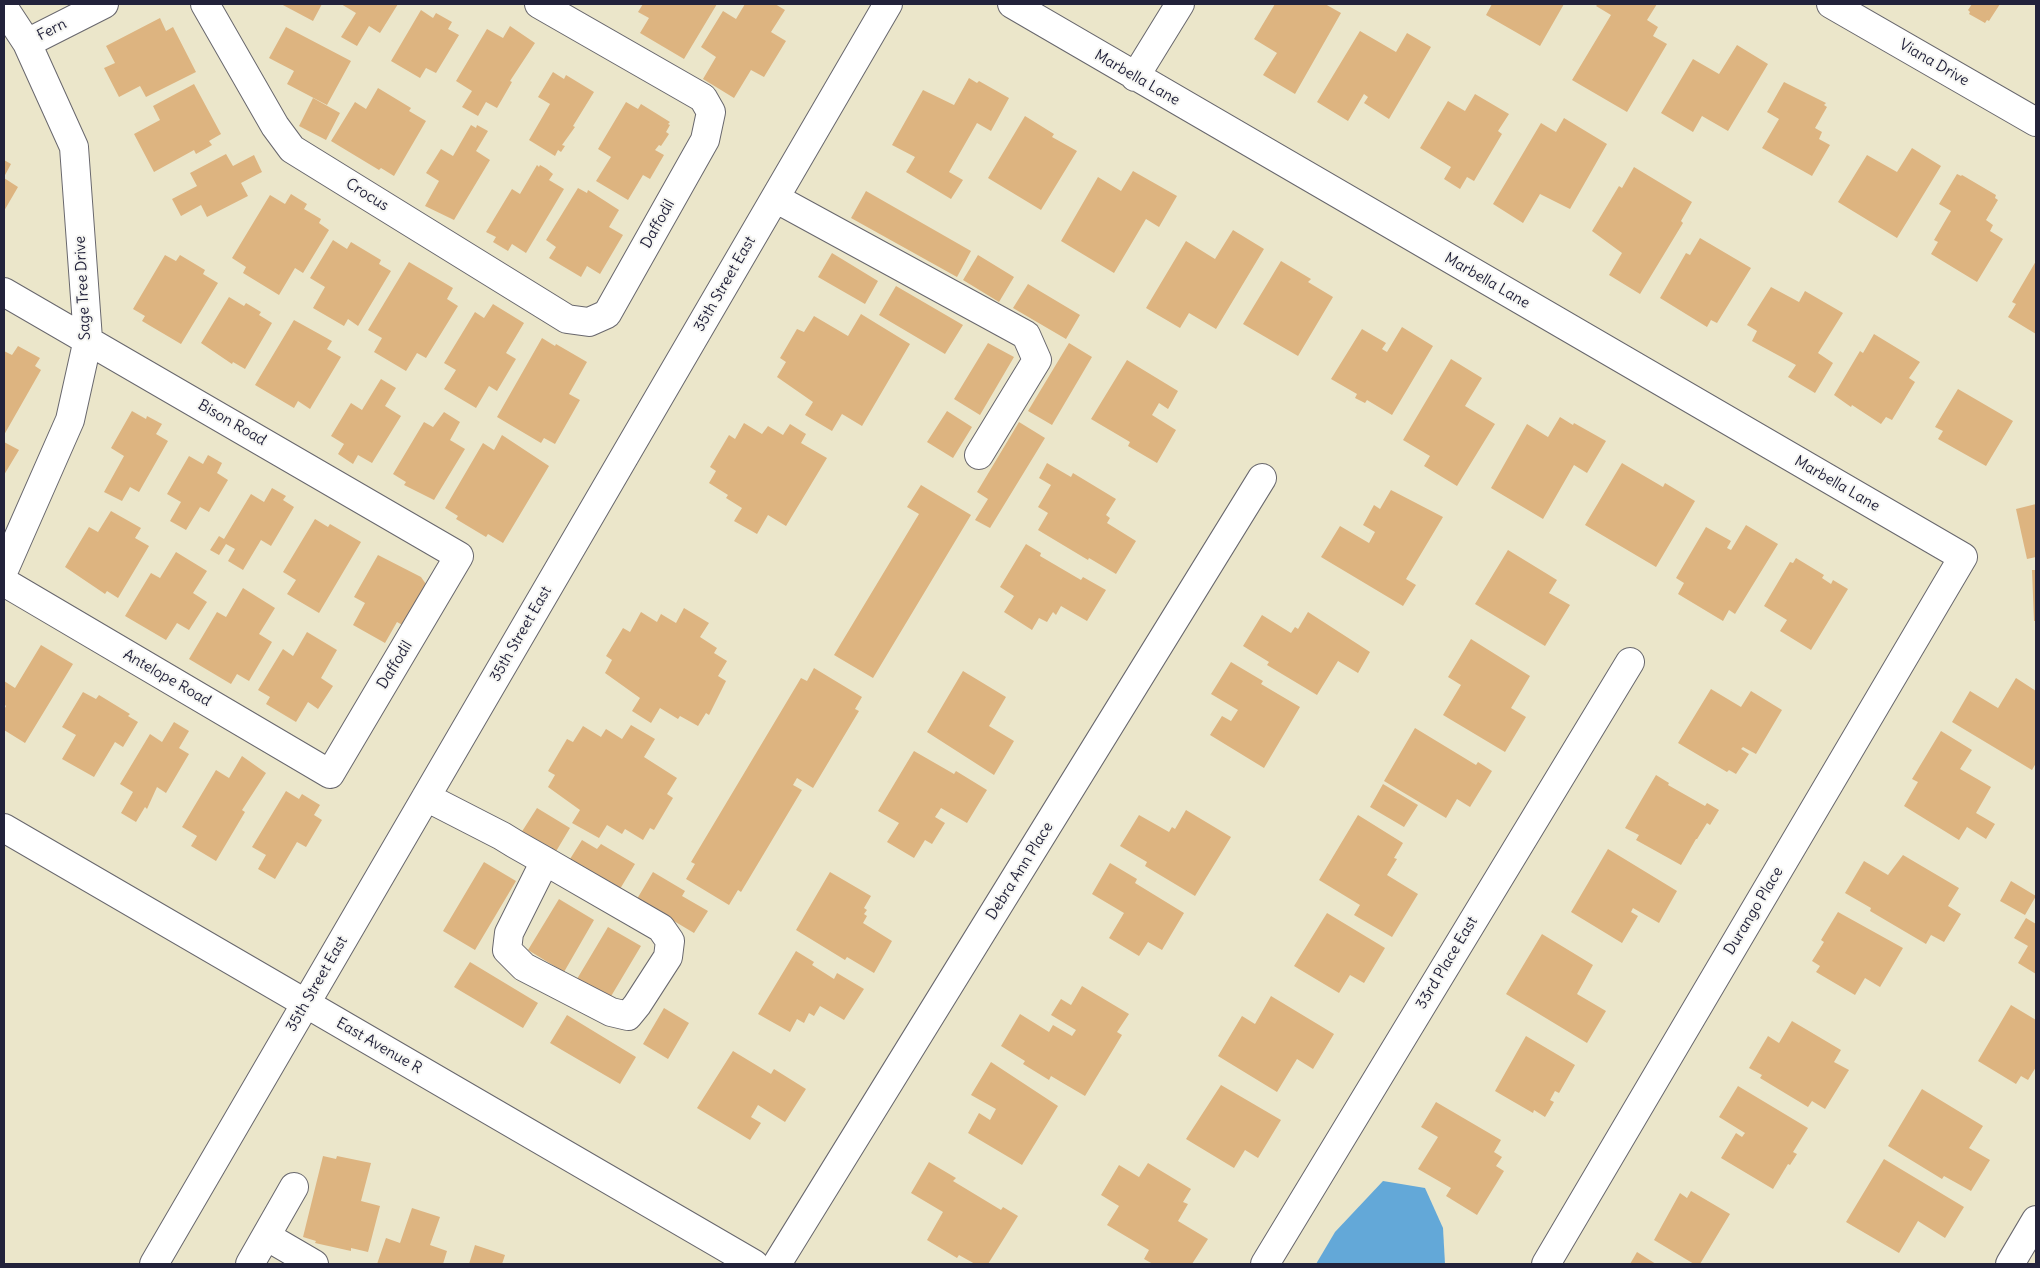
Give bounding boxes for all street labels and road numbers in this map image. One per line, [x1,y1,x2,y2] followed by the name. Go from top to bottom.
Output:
[34,15,70,45] street label: Fern
[1896,36,1972,90] street label: Viana Drive
[1091,46,1183,110] street label: Marbella Lane
[342,175,392,215] street label: Crocus
[637,197,679,251] street label: Daffodil
[690,233,760,335] street label: 35th Street East
[71,235,95,341] street label: Sage Tree Drive
[1441,249,1533,313] street label: Marbella Lane
[195,396,269,450] street label: Bison Road
[1791,452,1883,516] street label: Marbella Lane
[486,583,556,685] street label: 35th Street East
[374,638,416,692] street label: Daffodil
[120,646,214,710] street label: Antelope Road
[983,819,1057,923] street label: Debra Ann Place
[1721,864,1787,958] street label: Durango Place
[1412,914,1482,1012] street label: 33rd Place East
[282,933,352,1035] street label: 35th Street East
[333,1014,425,1078] street label: East Avenue R

